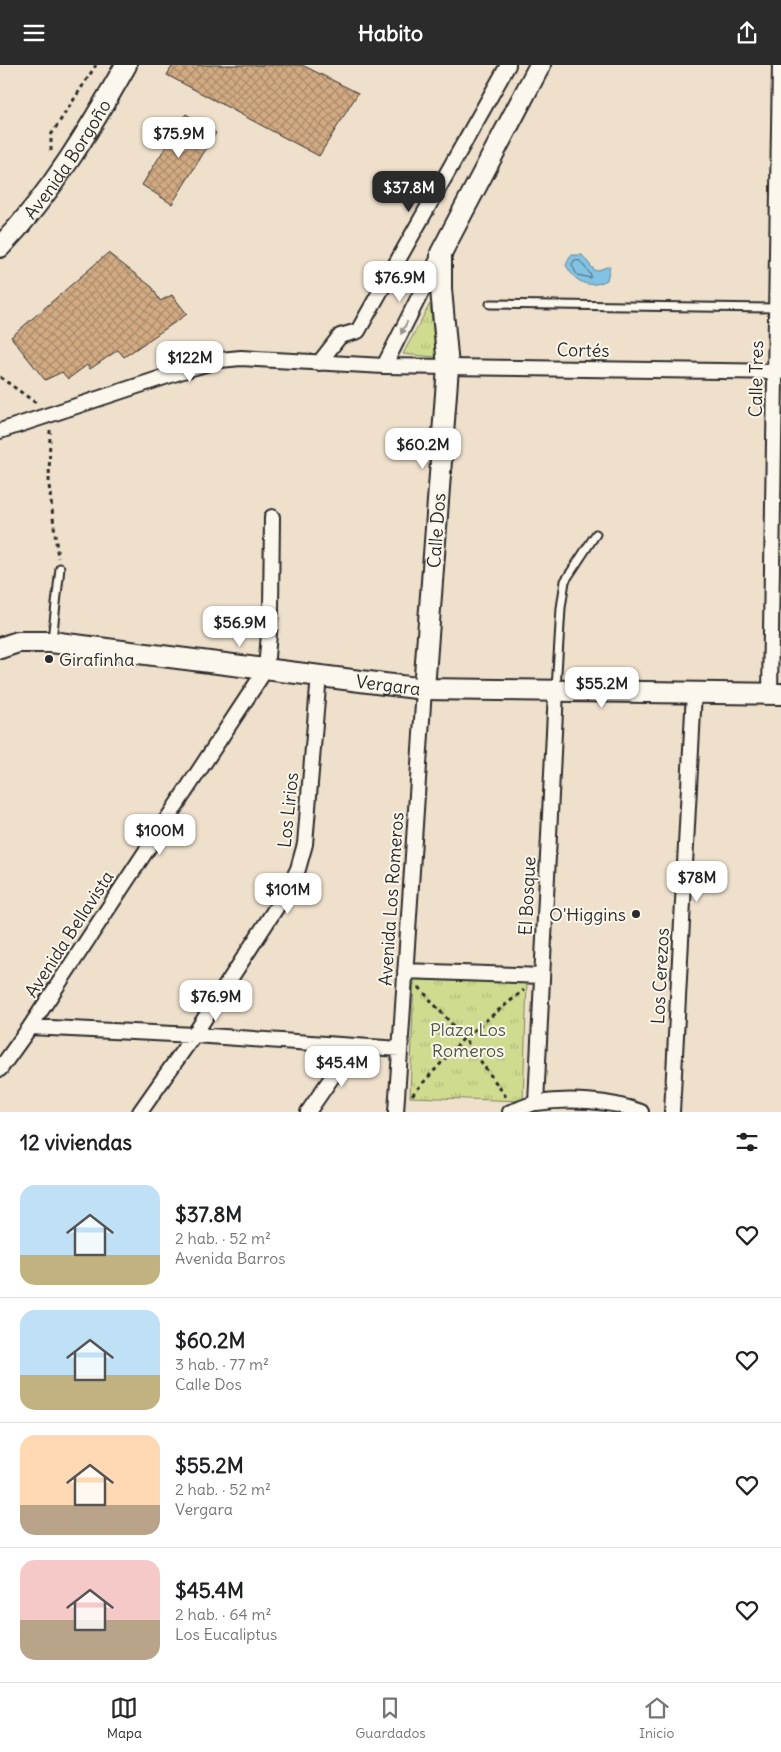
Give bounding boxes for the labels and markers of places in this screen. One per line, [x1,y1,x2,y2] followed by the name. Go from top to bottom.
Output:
[138,117,220,159] pin: $75.9M
[368,171,450,213] pin: $37.8M
[359,261,441,303] pin: $76.9M
[155,341,225,383] pin: $122M
[382,427,464,470] pin: $60.2M
[199,605,281,648] pin: $56.9M
[59,648,134,671] place label: Girafinha
[43,653,55,665] marker: Girafinha
[561,667,643,709] pin: $55.2M
[125,813,195,856] pin: $100M
[667,861,727,903] pin: $78M
[253,873,323,915] pin: $101M
[549,903,626,926] place label: O'Higgins
[630,908,642,920] marker: O'Higgins
[175,979,257,1022] pin: $76.9M
[301,1045,383,1088] pin: $45.4M

